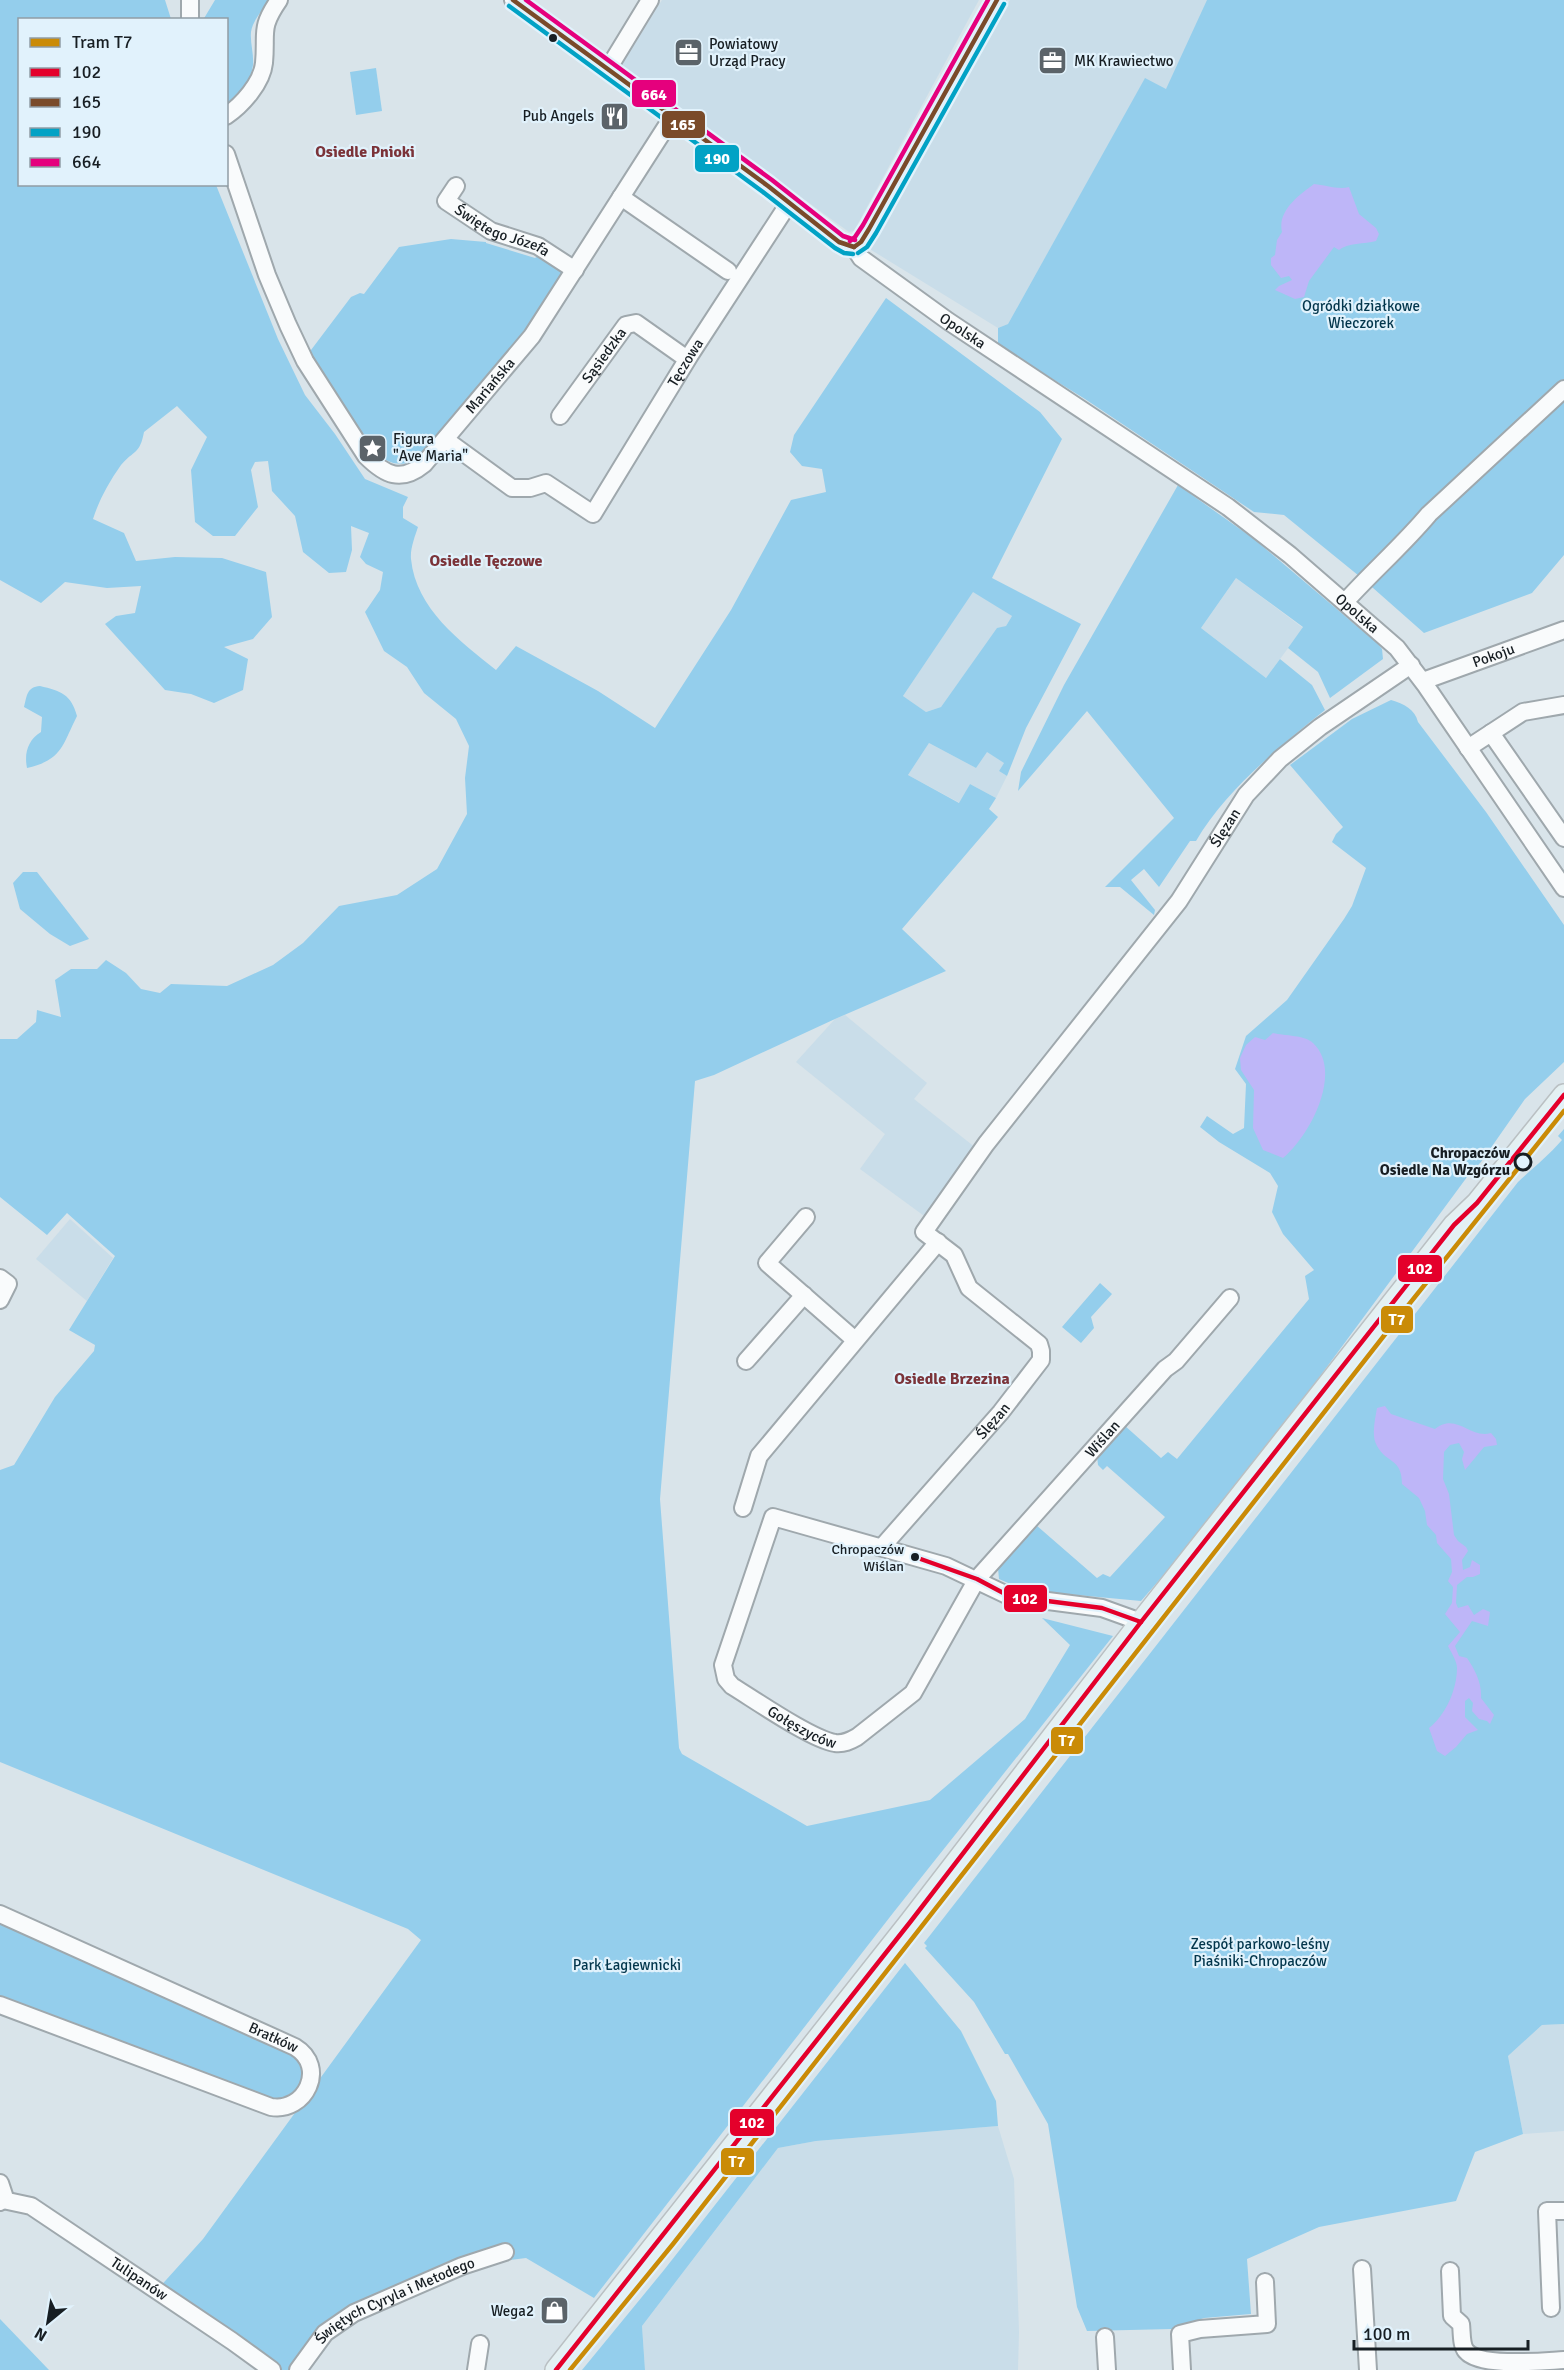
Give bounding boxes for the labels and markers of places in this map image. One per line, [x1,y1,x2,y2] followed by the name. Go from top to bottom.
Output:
[547,32,559,44] unlabelled marker
[709,35,786,70] place label: Powiatowy Urząd Pracy
[672,37,704,69] office icon: Powiatowy Urząd Pracy
[1037,45,1069,77] office icon: MK Krawiectwo
[1074,52,1174,70] place label: MK Krawiectwo
[599,100,631,132] restaurant icon: Pub Angels
[523,107,594,125] place label: Pub Angels
[393,430,468,465] place label: Figura "Ave Maria"
[356,432,388,464] place icon: Figura "Ave Maria"
[1380,1144,1511,1179] place label: Chropaczów Osiedle Na Wzgórzu
[1514,1153,1532,1171] marker: Chropaczów Osiedle Na Wzgórzu
[831,1541,904,1575] place label: Chropaczów Wiślan
[909,1551,921,1563] marker: Chropaczów Wiślan
[539,2295,571,2327] shop icon: Wega2
[491,2302,534,2320] place label: Wega2

